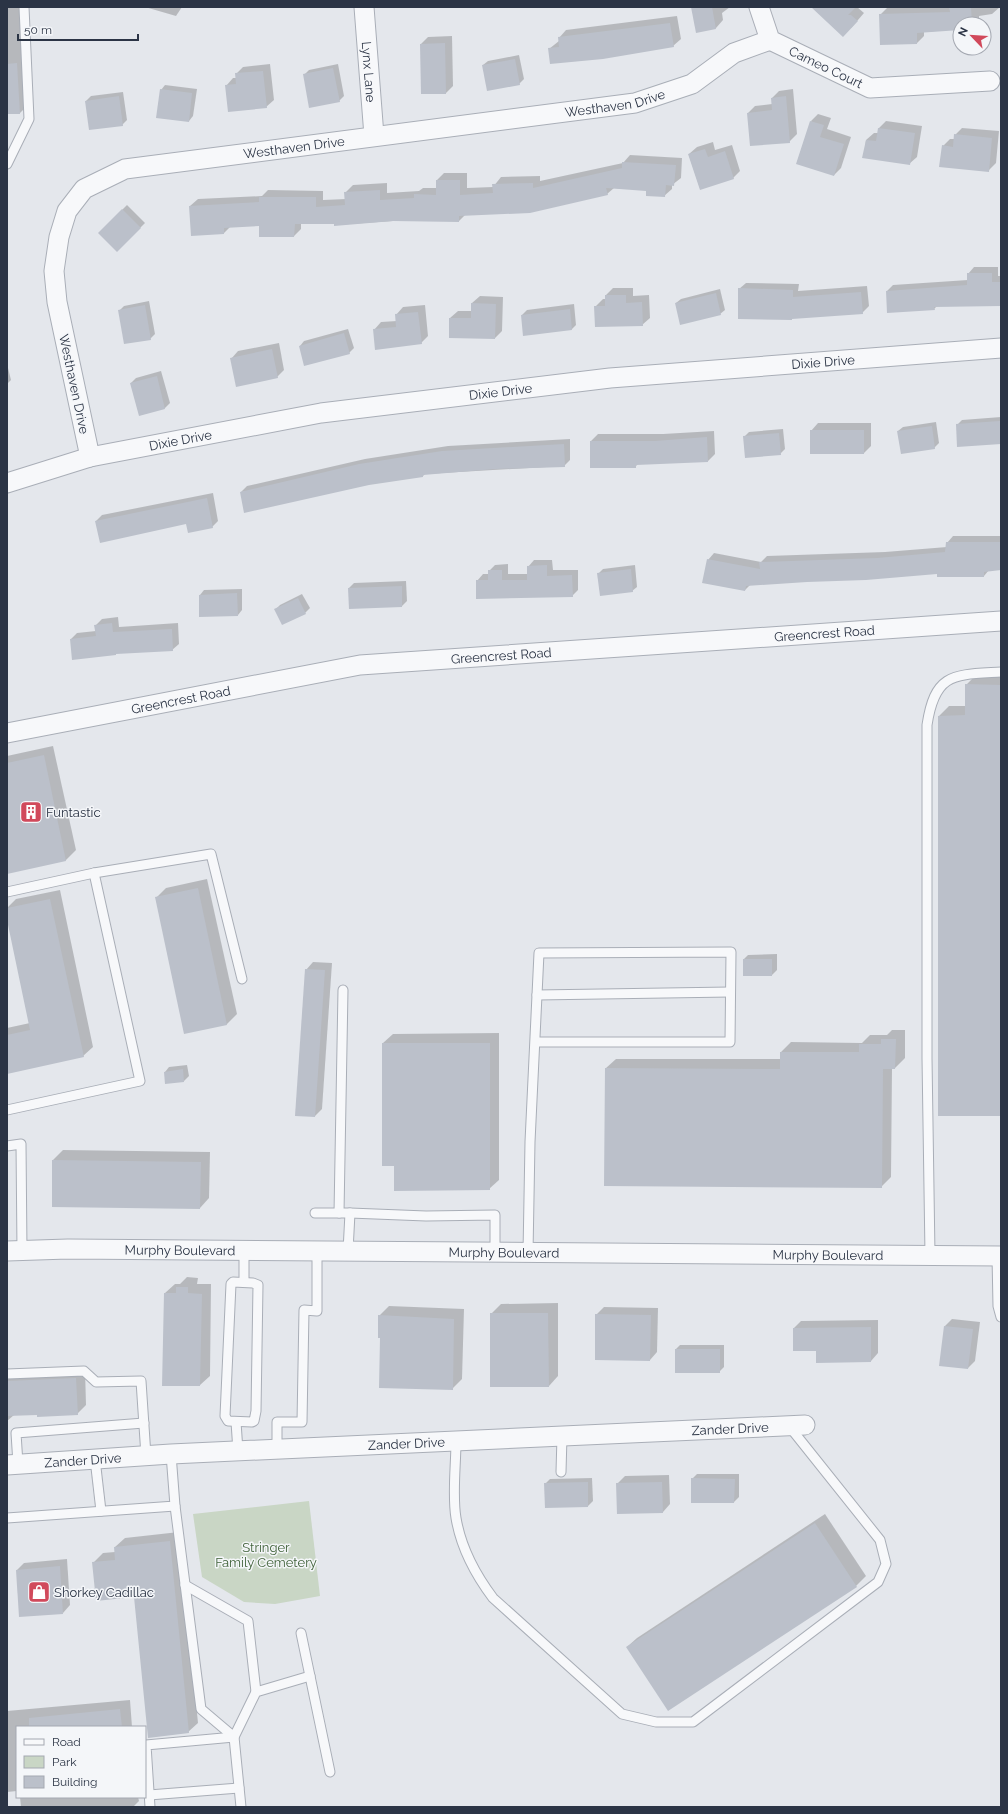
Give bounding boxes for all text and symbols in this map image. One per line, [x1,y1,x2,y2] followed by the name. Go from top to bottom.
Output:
[18,16,138,42] scale bar
[952,16,992,56] north arrow
[24,23,52,37] text: 50 m
[956,25,971,39] text: N
[359,41,379,103] street label: Lynx Lane
[787,43,866,91] street label: Cameo Court
[564,86,667,120] street label: Westhaven Drive
[243,133,346,161] street label: Westhaven Drive
[56,333,92,436] street label: Westhaven Drive
[791,352,856,372] street label: Dixie Drive
[468,380,533,403] street label: Dixie Drive
[148,426,213,453] street label: Dixie Drive
[774,622,875,644] street label: Greencrest Road
[450,644,552,666] street label: Greencrest Road
[130,683,232,716] street label: Greencrest Road
[18,799,44,825] building icon: Funtastic
[46,805,101,820] place label: Funtastic
[125,1242,235,1258] street label: Murphy Boulevard
[449,1244,559,1260] street label: Murphy Boulevard
[773,1247,883,1263] street label: Murphy Boulevard
[691,1419,769,1438] street label: Zander Drive
[367,1434,446,1452] street label: Zander Drive
[44,1450,122,1470] street label: Zander Drive
[215,1540,317,1570] park label: Stringer Family Cemetery
[26,1579,52,1605] shop icon: Shorkey Cadillac
[54,1585,154,1600] place label: Shorkey Cadillac
[16,1726,146,1798] legend
[52,1735,81,1749] text: Road
[52,1755,77,1769] text: Park
[52,1775,98,1789] text: Building

